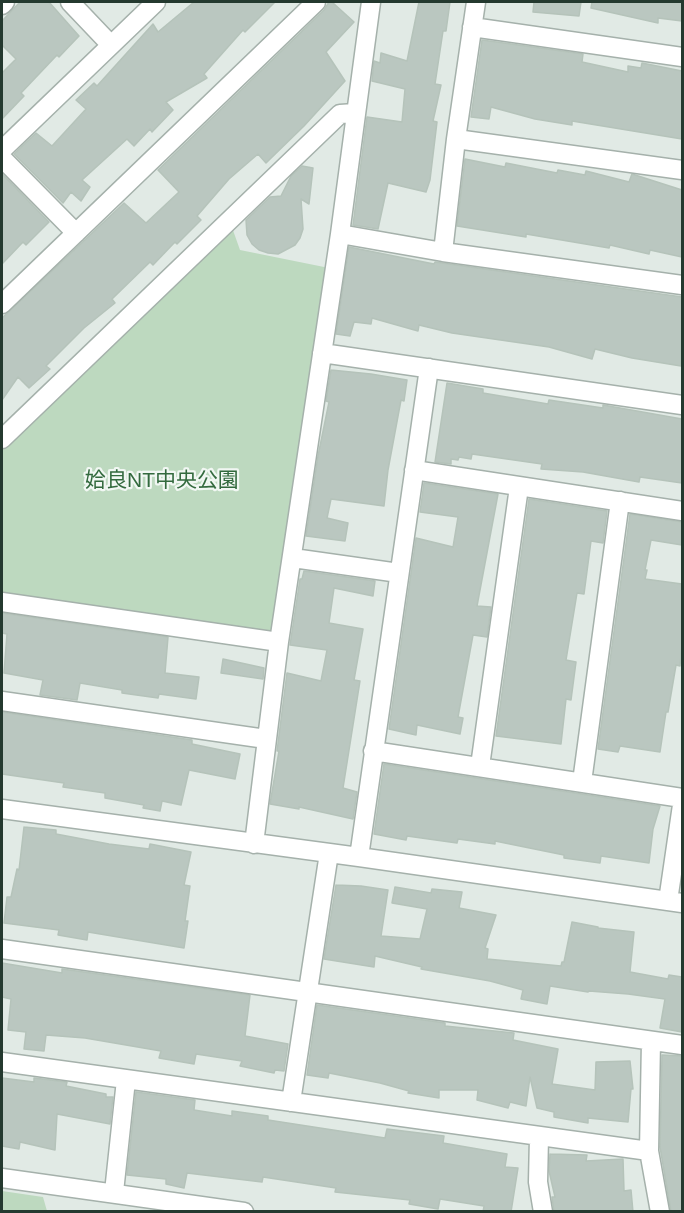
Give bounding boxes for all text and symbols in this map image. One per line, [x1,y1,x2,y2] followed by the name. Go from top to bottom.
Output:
[85,468,239,494] park label: 姶良NT中央公園

